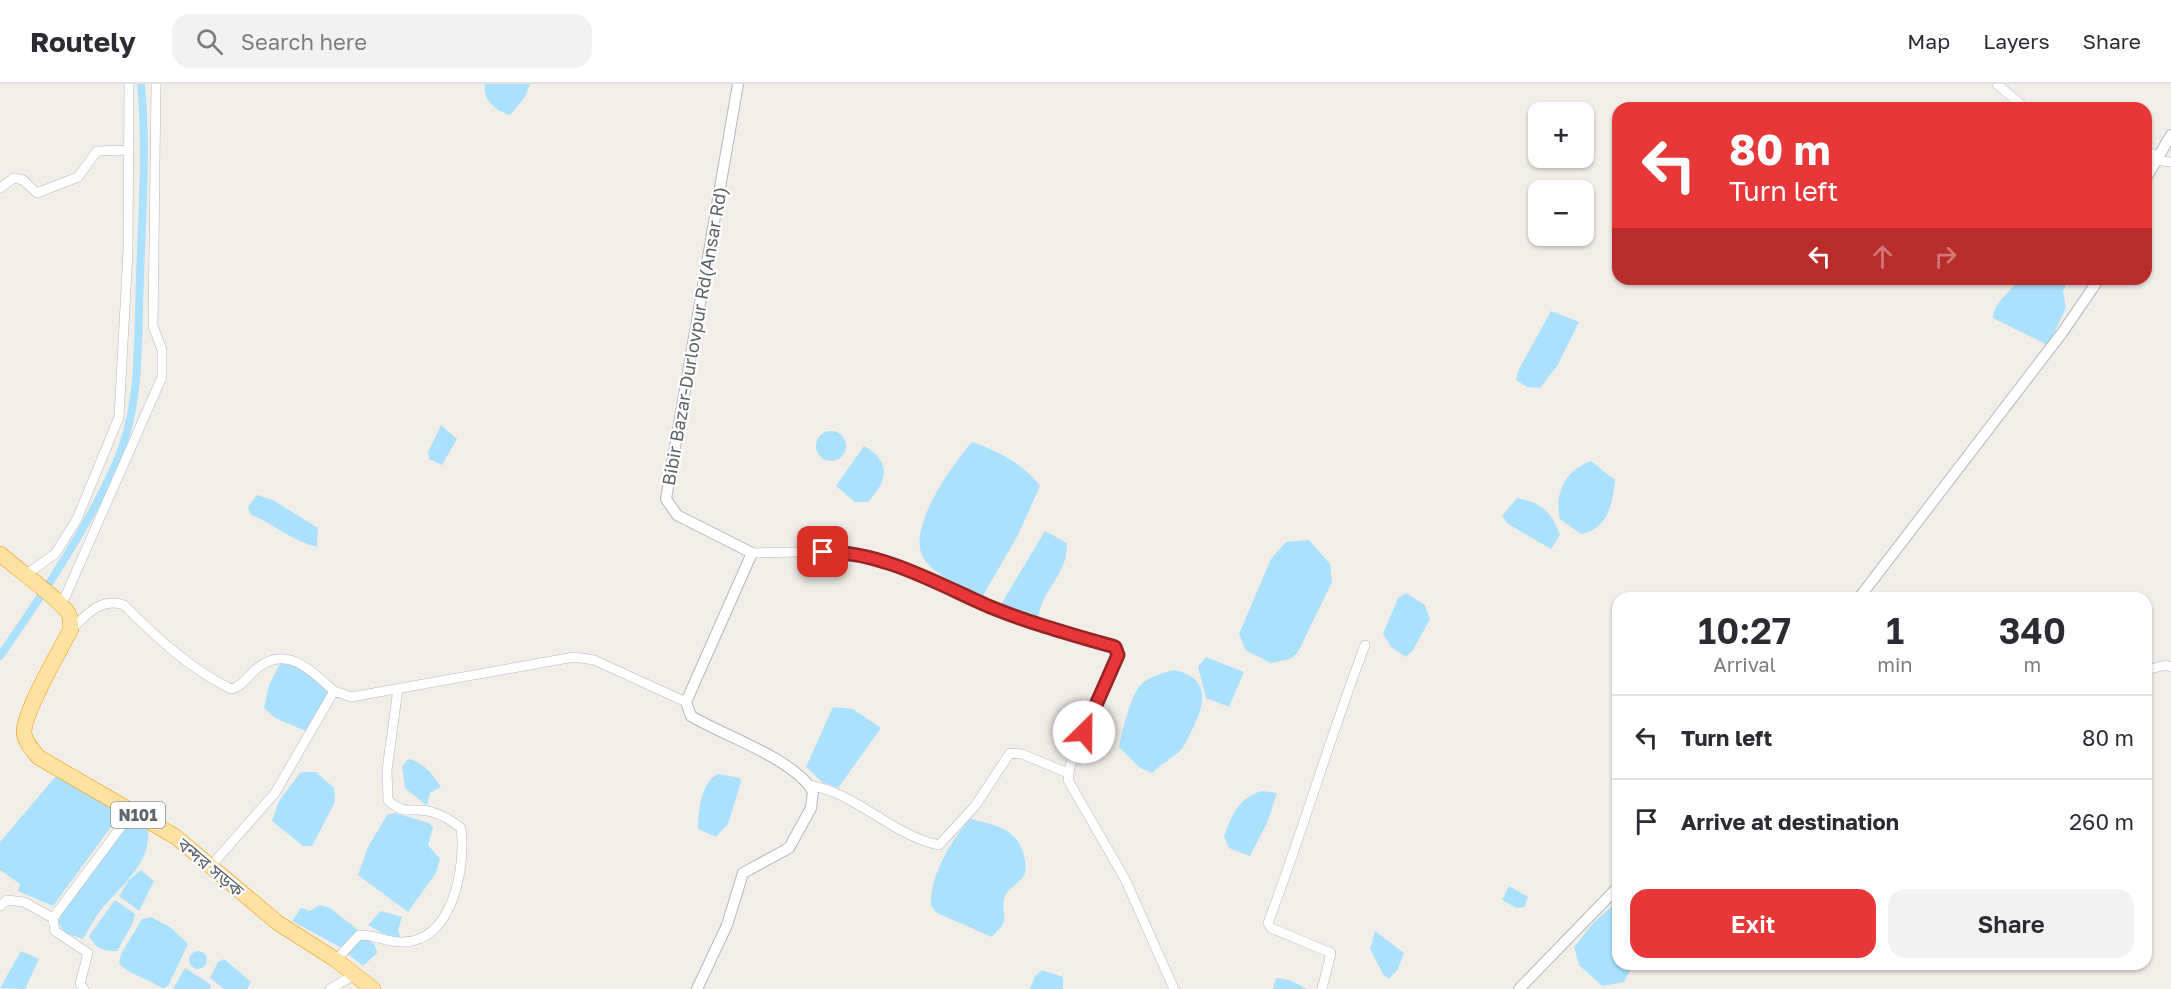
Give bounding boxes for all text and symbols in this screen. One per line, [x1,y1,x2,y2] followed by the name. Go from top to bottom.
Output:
[172,14,592,68] search box
[30,25,136,58] text: Routely
[193,25,226,58] icon: search
[241,28,367,55] text: Search here
[1907,28,1950,54] text: Map
[1983,28,2050,54] text: Layers
[2083,28,2141,54] text: Share
[1528,102,1594,246] map controls
[1528,102,1594,168] button: +
[1729,124,1830,174] text: 80 m
[1630,126,1708,204] icon: left
[1729,175,1838,207] text: Turn left
[1528,180,1594,246] button: −
[657,185,731,487] street label: Bibir Bazar-Durlovpur Rd(Ansar Rd)
[1803,240,1836,273] icon: left
[1866,240,1899,273] icon: ahead
[1929,240,1962,273] icon: right
[797,526,848,577] pin
[806,535,839,568] icon: arrive
[1698,609,1791,652] text: 10:27
[1886,609,1904,652] text: 1
[1999,609,2066,652] text: 340
[1713,652,1776,676] text: Arrival
[1877,652,1913,676] text: min
[2023,652,2041,676] text: m
[1052,700,1116,764] position arrow
[1630,721,1663,754] icon: left
[1681,724,1772,751] text: Turn left
[2082,724,2134,751] text: 80 m
[111,802,165,828] road number: N101
[1630,805,1663,838] icon: arrive
[1681,808,1899,835] text: Arrive at destination
[2069,808,2134,835] text: 260 m
[173,832,249,901] street label: বন্দর সড়ক
[1630,889,1876,958] button: Exit
[1888,889,2134,958] button: Share

